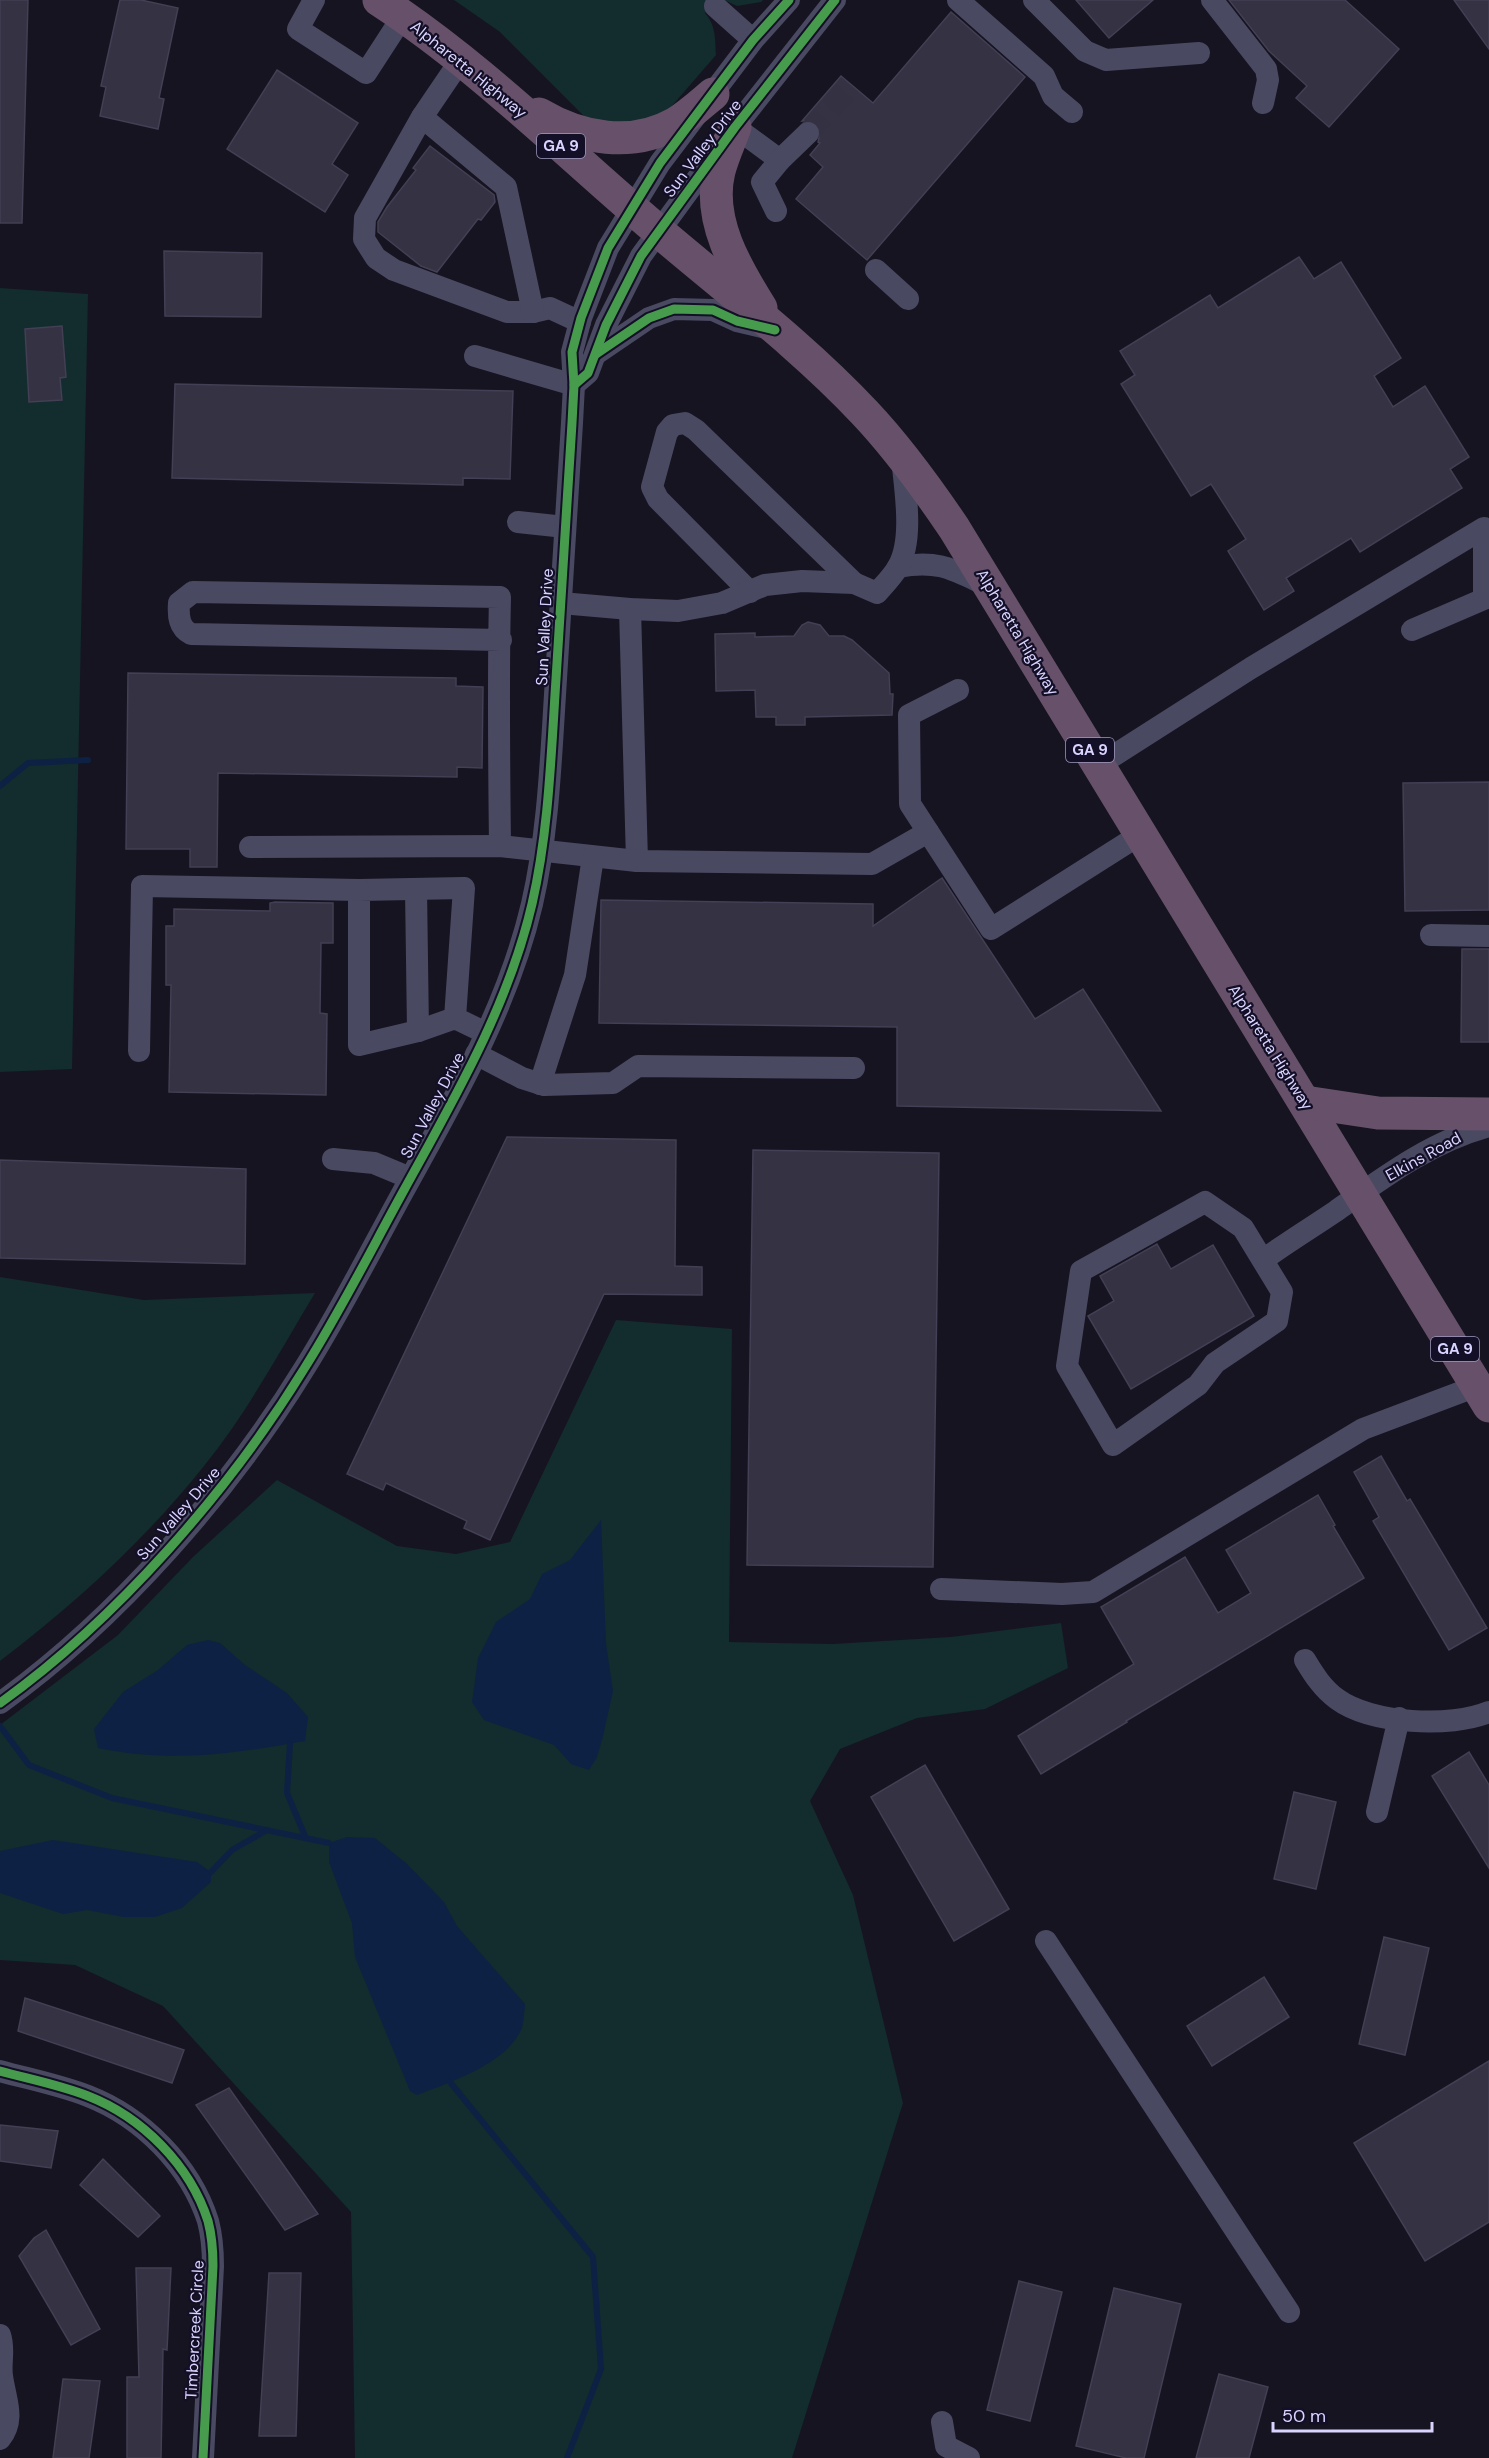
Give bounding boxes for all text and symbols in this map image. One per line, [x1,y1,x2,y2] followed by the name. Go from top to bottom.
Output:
[406,16,531,123] street label: Alpharetta Highway
[659,95,746,201] street label: Sun Valley Drive
[537,134,585,158] road number: GA 9
[971,565,1064,700] street label: Alpharetta Highway
[531,568,558,686] street label: Sun Valley Drive
[1066,738,1114,762] road number: GA 9
[1223,981,1318,1114] street label: Alpharetta Highway
[396,1048,469,1162] street label: Sun Valley Drive
[1382,1127,1465,1186] street label: Elkins Road
[1431,1337,1479,1361] road number: GA 9
[132,1462,225,1565] street label: Sun Valley Drive
[180,2260,209,2400] street label: Timbercreek Circle
[1273,2395,1432,2433] scale bar
[1282,2404,1326,2428] text: 50 m

